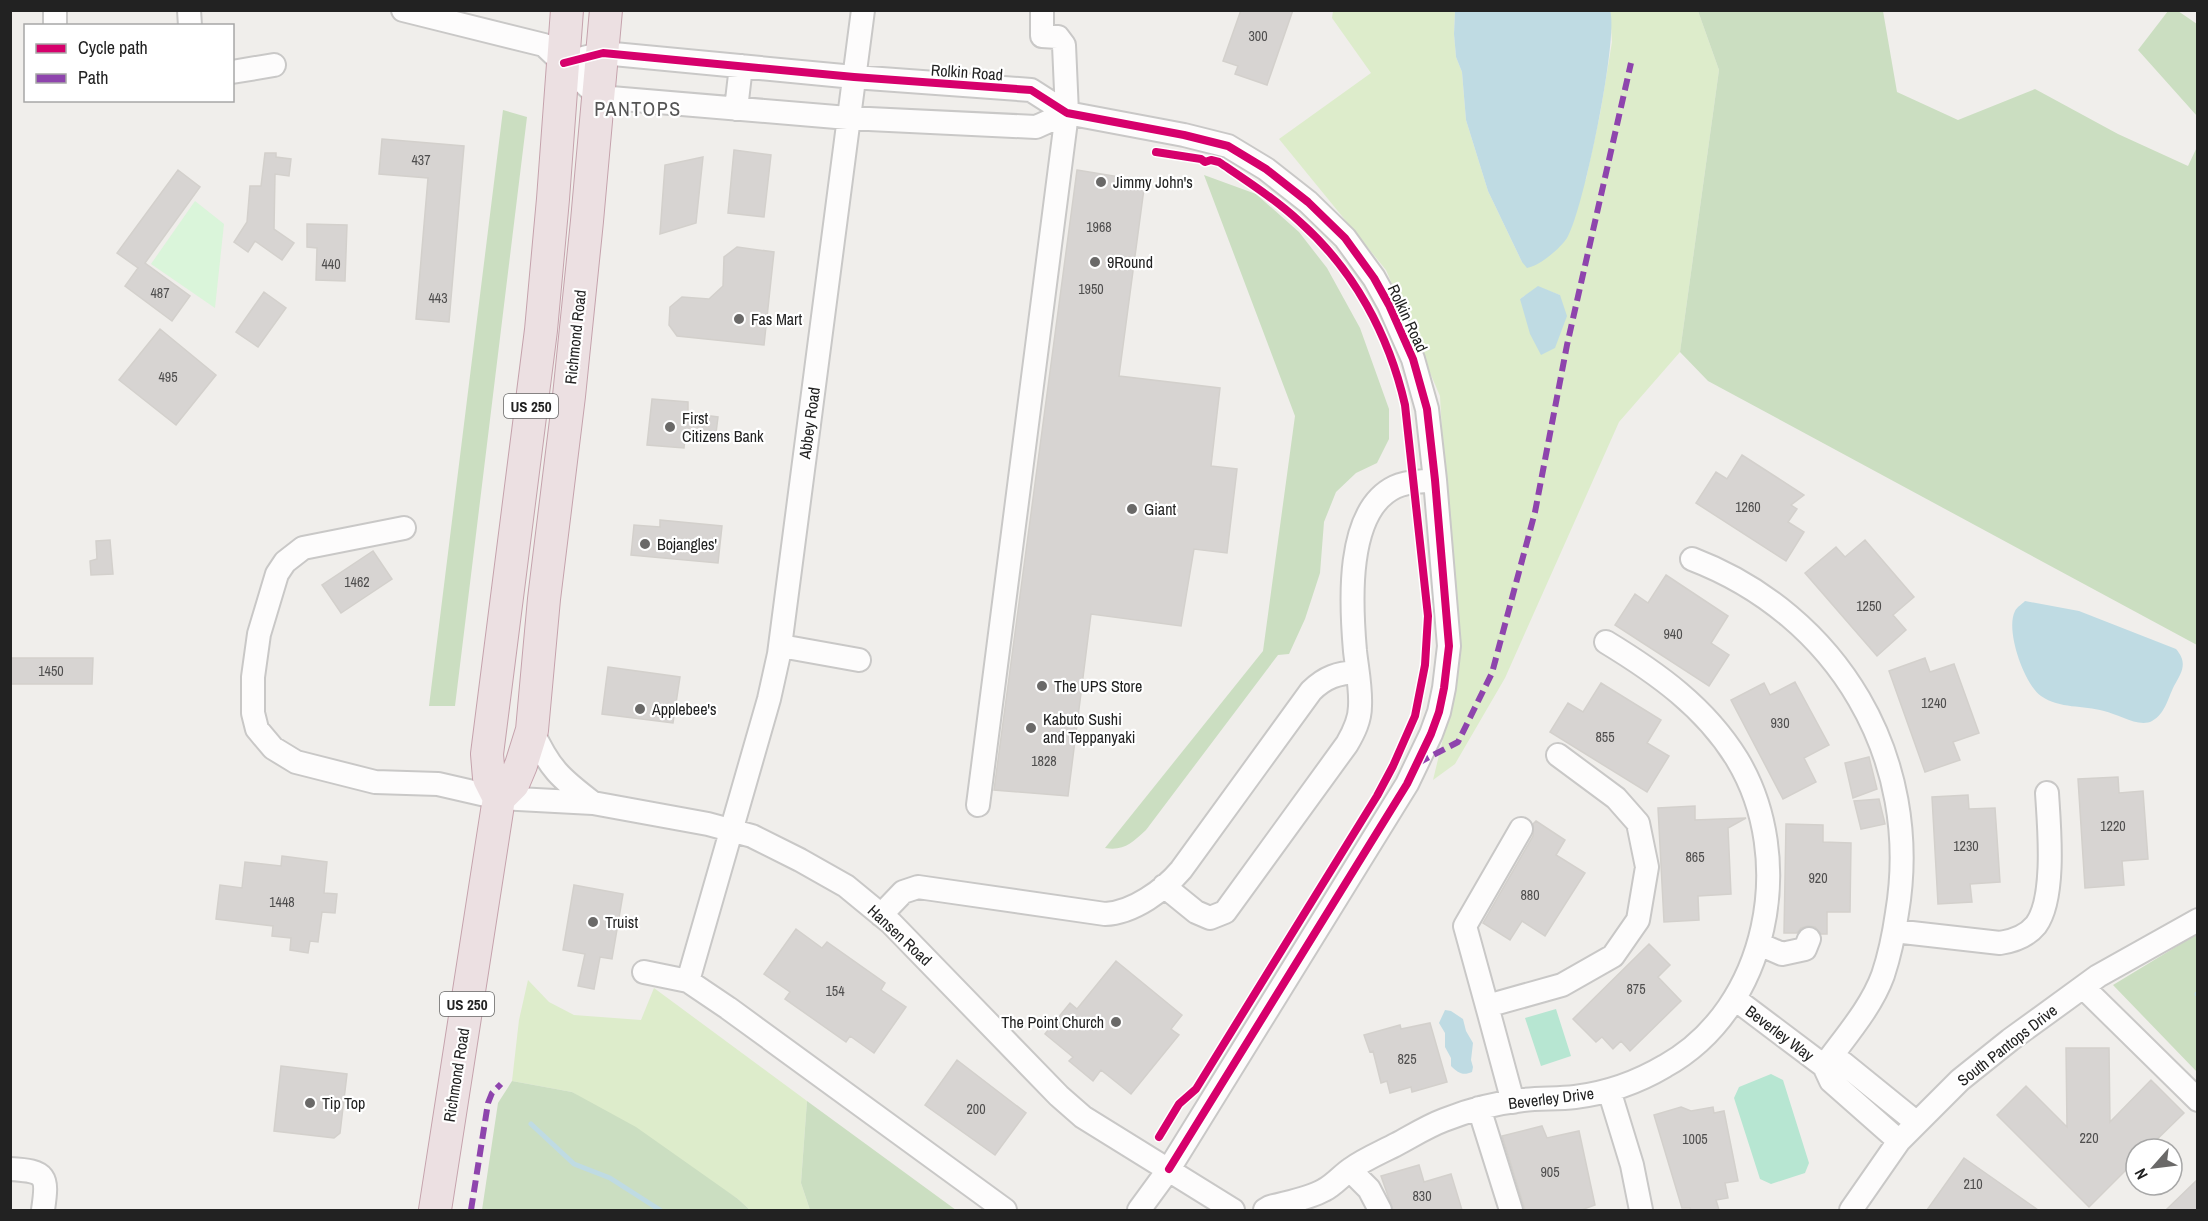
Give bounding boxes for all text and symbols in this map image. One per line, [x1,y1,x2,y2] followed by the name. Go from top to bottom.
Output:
[24,24,234,102] legend
[1248,27,1268,45] house number: 300
[78,35,148,60] text: Cycle path
[930,59,1004,85] street label: Rolkin Road
[78,65,108,90] text: Path
[594,95,682,122] district label: PANTOPS
[411,151,431,169] house number: 437
[1113,171,1193,193] place label: Jimmy John's
[1094,175,1108,189] marker: Jimmy John's
[1086,218,1112,236] house number: 1968
[1107,251,1153,273] place label: 9Round
[321,255,341,273] house number: 440
[1088,255,1102,269] marker: 9Round
[1078,280,1104,298] house number: 1950
[1383,281,1433,355] street label: Rolkin Road
[150,284,170,302] house number: 487
[428,289,448,307] house number: 443
[559,289,591,385] street label: Richmond Road
[751,308,802,330] place label: Fas Mart
[732,312,746,326] marker: Fas Mart
[158,368,178,386] house number: 495
[793,386,825,461] street label: Abbey Road
[504,394,558,418] road number: US 250
[682,407,764,447] place label: First Citizens Bank
[663,420,677,434] marker: First Citizens Bank
[1144,498,1176,520] place label: Giant
[1735,498,1761,516] house number: 1260
[1125,502,1139,516] marker: Giant
[657,533,717,555] place label: Bojangles'
[638,537,652,551] marker: Bojangles'
[344,573,370,591] house number: 1462
[1856,597,1882,615] house number: 1250
[1663,625,1683,643] house number: 940
[38,662,64,680] house number: 1450
[1054,675,1142,697] place label: The UPS Store
[1035,679,1049,693] marker: The UPS Store
[1921,694,1947,712] house number: 1240
[651,698,717,720] place label: Applebee's
[633,702,647,716] marker: Applebee's
[1043,708,1135,748] place label: Kabuto Sushi and Teppanyaki
[1770,714,1790,732] house number: 930
[1024,721,1038,735] marker: Kabuto Sushi and Teppanyaki
[1595,728,1615,746] house number: 855
[1031,752,1057,770] house number: 1828
[2100,817,2126,835] house number: 1220
[1953,837,1979,855] house number: 1230
[1685,848,1705,866] house number: 865
[1808,869,1828,887] house number: 920
[1520,886,1540,904] house number: 880
[269,893,295,911] house number: 1448
[863,900,937,970] street label: Hansen Road
[605,911,638,933] place label: Truist
[586,915,600,929] marker: Truist
[1626,980,1646,998] house number: 875
[825,982,845,1000] house number: 154
[440,992,494,1016] road number: US 250
[1953,999,2061,1091] street label: South Pantops Drive
[1741,1000,1819,1066] street label: Beverley Way
[1001,1011,1104,1033] place label: The Point Church
[1109,1015,1123,1029] marker: The Point Church
[438,1026,474,1124] street label: Richmond Road
[1397,1050,1417,1068] house number: 825
[1507,1082,1595,1114] street label: Beverley Drive
[322,1092,365,1114] place label: Tip Top
[303,1096,317,1110] marker: Tip Top
[966,1100,986,1118] house number: 200
[2079,1129,2099,1147] house number: 220
[1682,1130,1708,1148] house number: 1005
[2124,1137,2184,1197] north arrow
[1540,1163,1560,1181] house number: 905
[2129,1165,2153,1183] text: N
[1963,1175,1983,1193] house number: 210
[1412,1187,1432,1205] house number: 830

